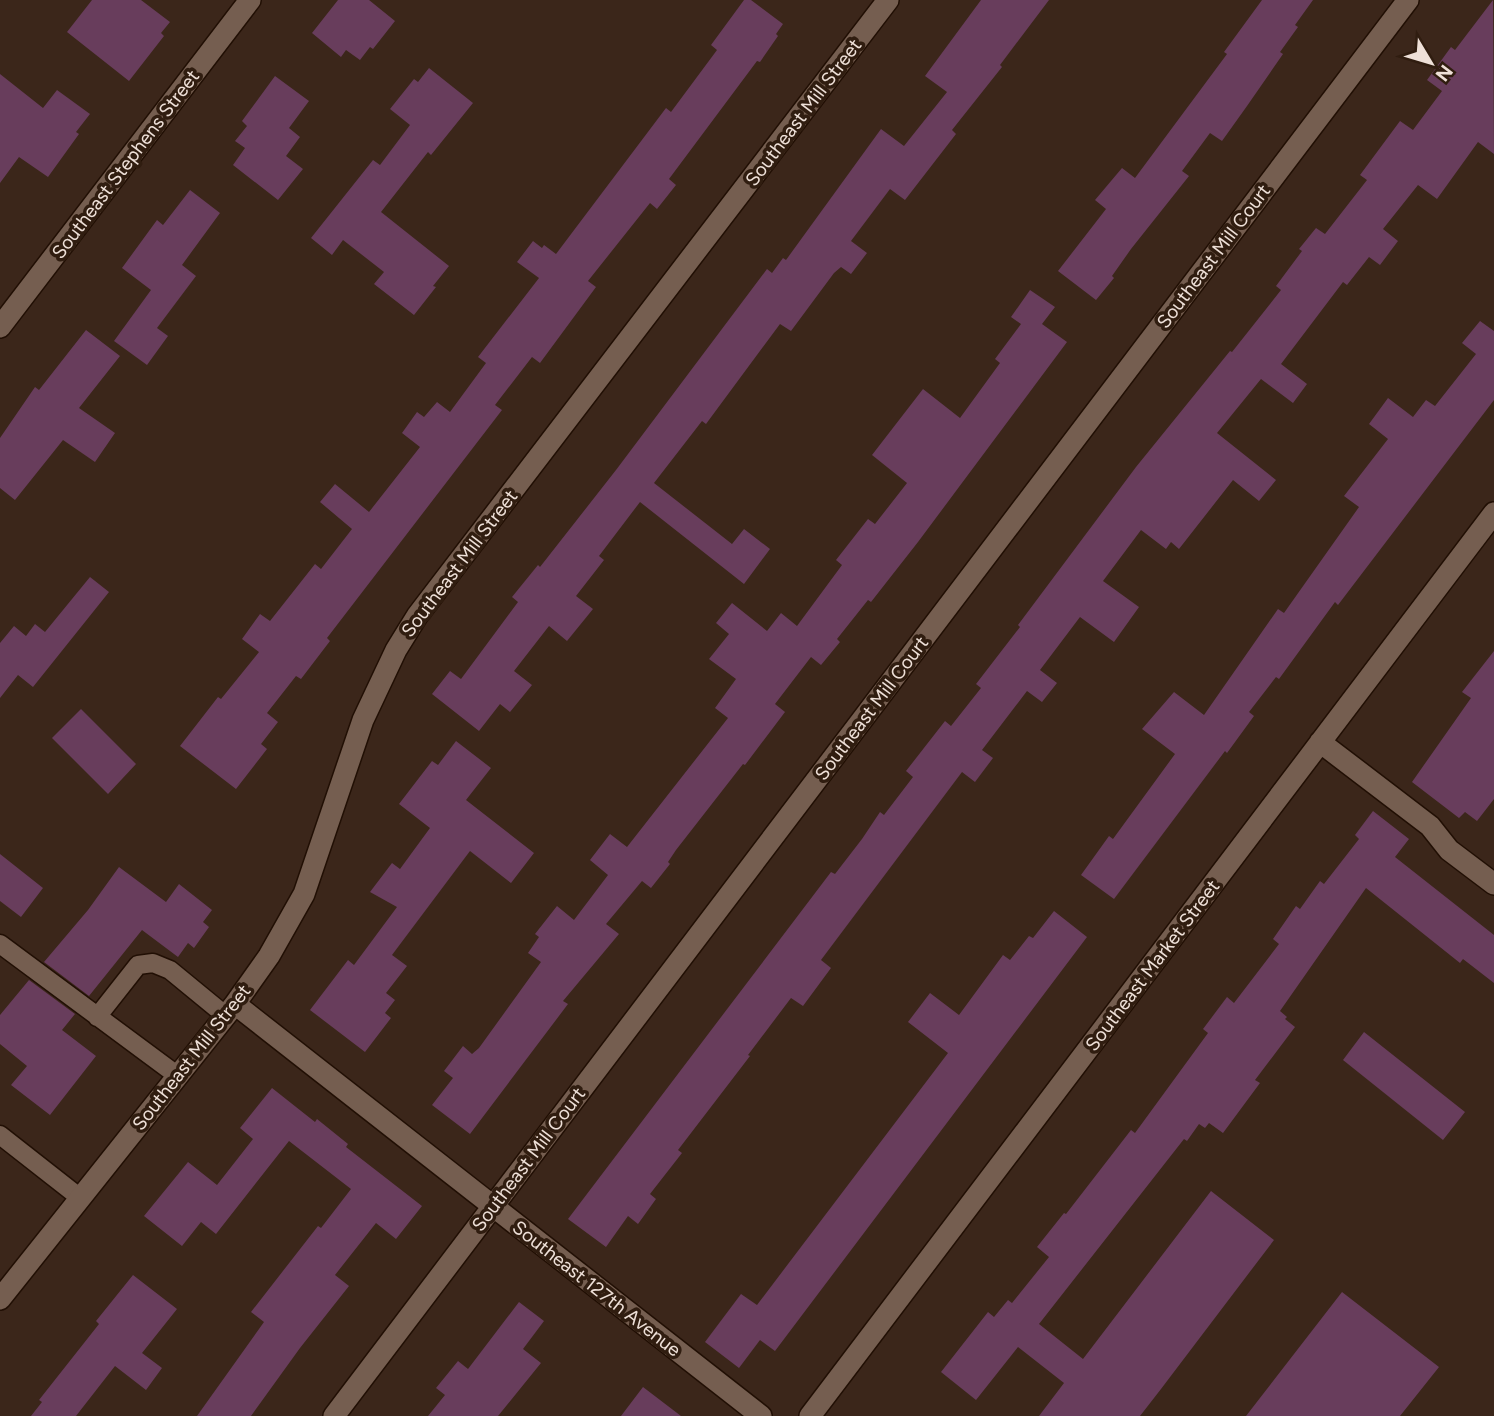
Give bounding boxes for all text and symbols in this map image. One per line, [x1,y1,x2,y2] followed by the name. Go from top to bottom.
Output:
[1396,28,1466,98] north arrow
[740,34,866,191] street label: Southeast Mill Street
[1430,60,1458,86] text: N
[47,65,204,263] street label: Southeast Stephens Street
[1152,180,1275,333] street label: Southeast Mill Court
[396,485,522,642] street label: Southeast Mill Street
[810,632,933,785] street label: Southeast Mill Court
[1080,875,1224,1055] street label: Southeast Market Street
[127,980,255,1135] street label: Southeast Mill Street
[467,1083,590,1236] street label: Southeast Mill Court
[508,1216,685,1361] street label: Southeast 127th Avenue

